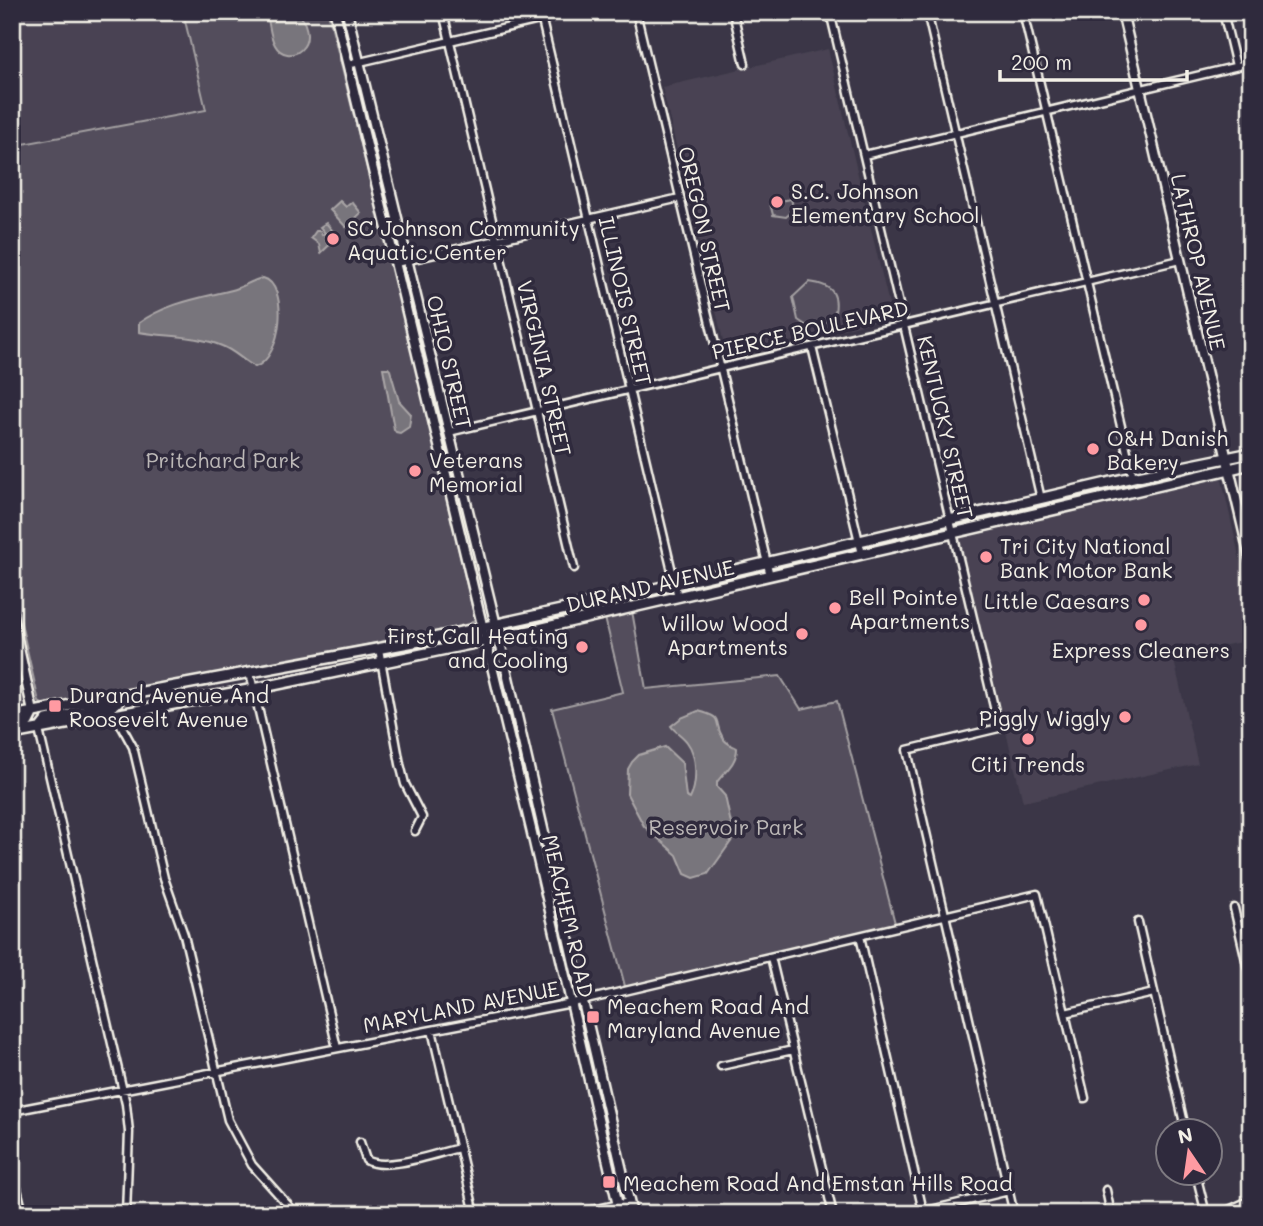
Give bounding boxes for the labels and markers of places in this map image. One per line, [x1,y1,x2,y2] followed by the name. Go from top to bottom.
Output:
[791,177,979,228] place label: S.C. Johnson Elementary School
[769,194,785,210] marker: S.C. Johnson Elementary School
[347,214,580,265] place label: SC Johnson Community Aquatic Center
[325,231,341,247] marker: SC Johnson Community Aquatic Center
[1107,424,1228,475] place label: O&H Danish Bakery
[1085,441,1101,457] marker: O&H Danish Bakery
[429,446,523,497] place label: Veterans Memorial
[407,463,423,479] marker: Veterans Memorial
[1000,532,1173,583] place label: Tri City National Bank Motor Bank
[978,549,994,565] marker: Tri City National Bank Motor Bank
[849,583,970,634] place label: Bell Pointe Apartments
[984,587,1130,614] place label: Little Caesars
[1136,592,1152,608] marker: Little Caesars
[827,600,843,616] marker: Bell Pointe Apartments
[660,609,788,660] place label: Willow Wood Apartments
[1133,617,1149,633] marker: Express Cleaners
[387,622,568,673] place label: First Call Heating and Cooling
[794,626,810,642] marker: Willow Wood Apartments
[1052,636,1230,663] place label: Express Cleaners
[574,639,590,655] marker: First Call Heating and Cooling
[69,681,269,732] place label: Durand Avenue And Roosevelt Avenue
[47,698,63,714] marker: Durand Avenue And Roosevelt Avenue
[979,704,1111,731] place label: Piggly Wiggly
[1117,709,1133,725] marker: Piggly Wiggly
[1020,731,1036,747] marker: Citi Trends
[971,750,1085,777] place label: Citi Trends
[607,992,809,1043] place label: Meachem Road And Maryland Avenue
[585,1009,601,1025] marker: Meachem Road And Maryland Avenue
[623,1169,1013,1196] place label: Meachem Road And Emstan Hills Road
[601,1174,617,1190] marker: Meachem Road And Emstan Hills Road

